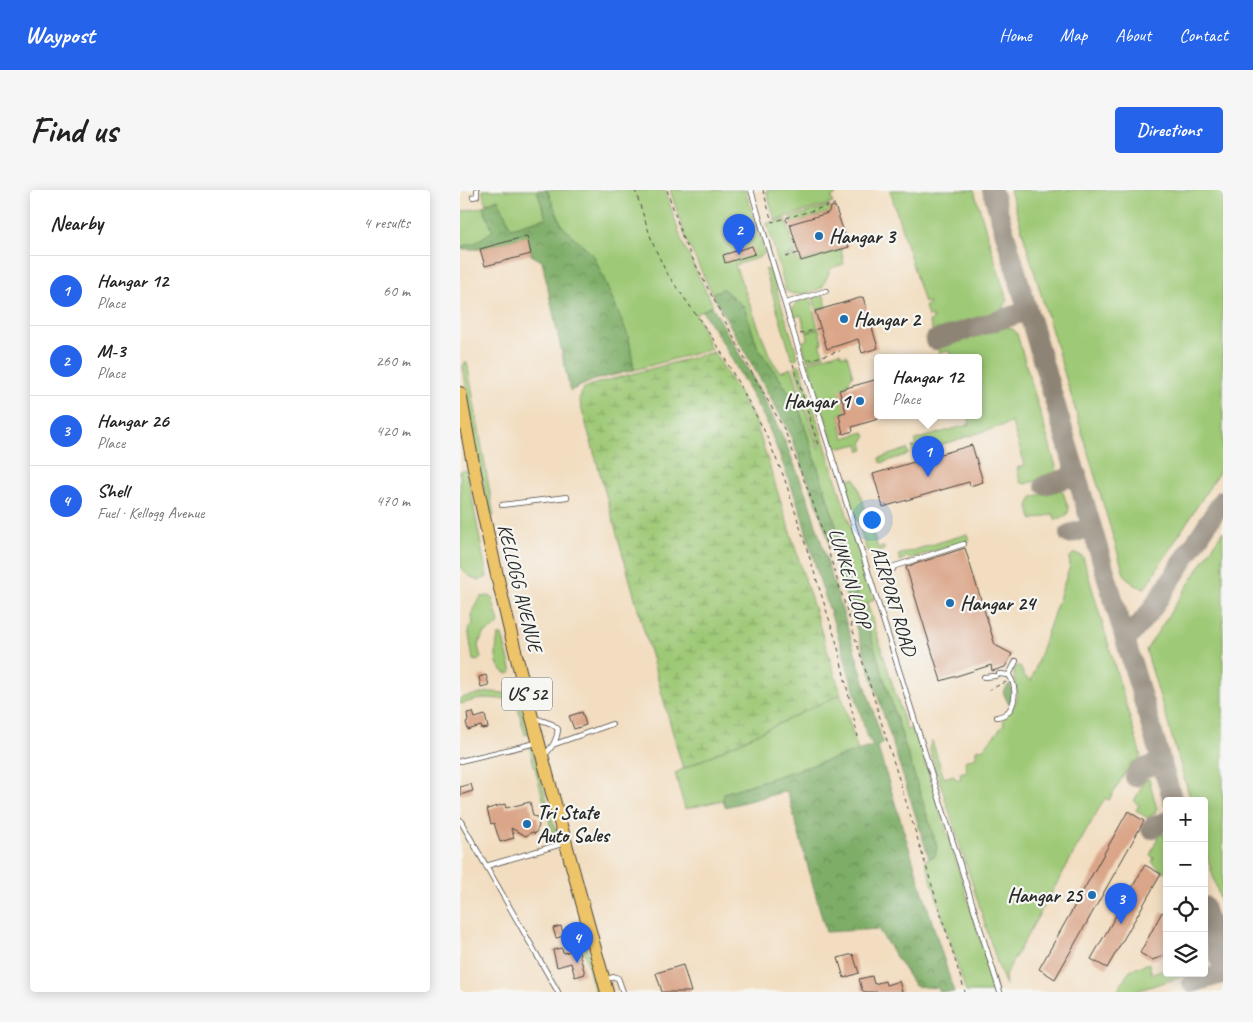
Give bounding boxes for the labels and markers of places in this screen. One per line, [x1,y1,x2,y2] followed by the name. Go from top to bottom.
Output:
[723,214,755,255] pin: 2
[829,224,897,249] place label: Hangar 3
[813,230,825,242] marker: Hangar 3
[854,307,922,332] place label: Hangar 2
[838,313,850,325] marker: Hangar 2
[784,389,852,414] place label: Hangar 1
[854,395,866,407] marker: Hangar 1
[912,436,944,477] pin: 1
[960,591,1038,616] place label: Hangar 24
[944,597,956,609] marker: Hangar 24
[537,800,611,848] place label: Tri State Auto Sales
[521,818,533,830] marker: Tri State Auto Sales
[1007,883,1084,908] place label: Hangar 25
[1105,883,1137,924] pin: 3
[1086,889,1098,901] marker: Hangar 25
[561,922,593,963] pin: 4

